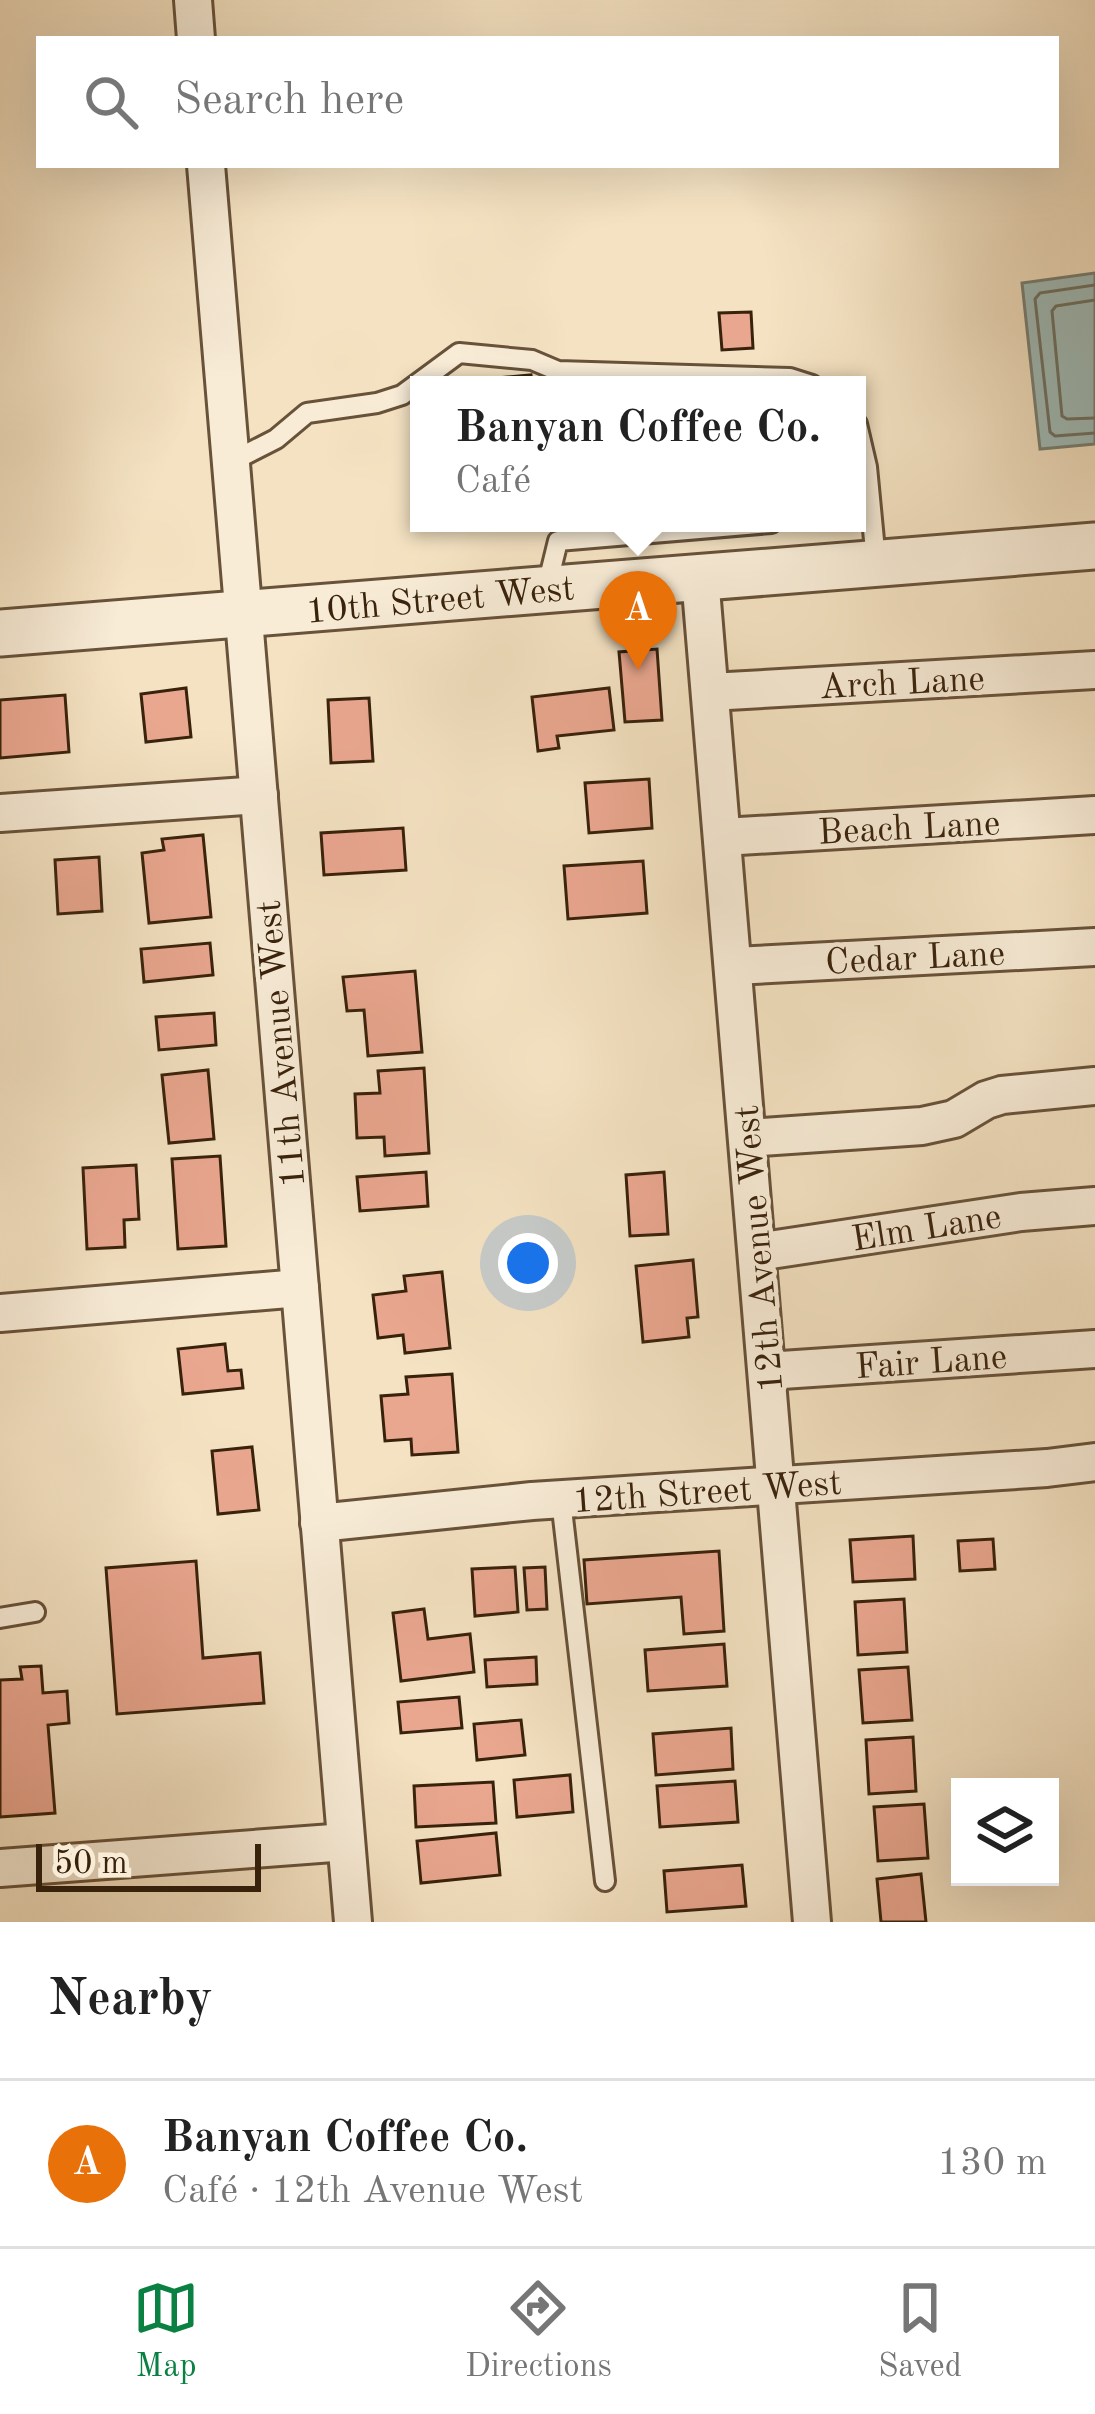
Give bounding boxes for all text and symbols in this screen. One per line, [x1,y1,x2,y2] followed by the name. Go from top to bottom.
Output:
[36,36,1059,168] search box
[78,69,144,135] icon: search
[174,79,404,124] text: Search here
[410,376,866,532] popup
[455,407,821,452] text: Banyan Coffee Co.
[455,462,531,501] text: Café
[599,571,677,670] pin: A
[305,572,576,632] street label: 10th Street West
[819,663,986,707] street label: Arch Lane
[817,807,1001,853] street label: Beach Lane
[252,899,313,1189] street label: 11th Avenue West
[824,937,1006,983] street label: Cedar Lane
[730,1104,791,1394] street label: 12th Avenue West
[849,1200,1004,1260] street label: Elm Lane
[498,1233,558,1293] your location
[854,1341,1008,1387] street label: Fair Lane
[572,1467,843,1521] street label: 12th Street West
[951,1778,1059,1886] map controls
[951,1778,1059,1886] button: layers
[36,1838,261,1891] scale bar
[54,1848,128,1881] text: 50 m
[48,1975,213,2026] text: Nearby
[162,2117,528,2162] text: Banyan Coffee Co.
[72,2144,102,2183] text: A
[937,2144,1047,2183] text: 130 m
[162,2172,583,2211] text: Café · 12th Avenue West
[133,2275,199,2388] tab: Map
[465,2275,612,2388] tab: Directions
[878,2275,962,2388] tab: Saved

